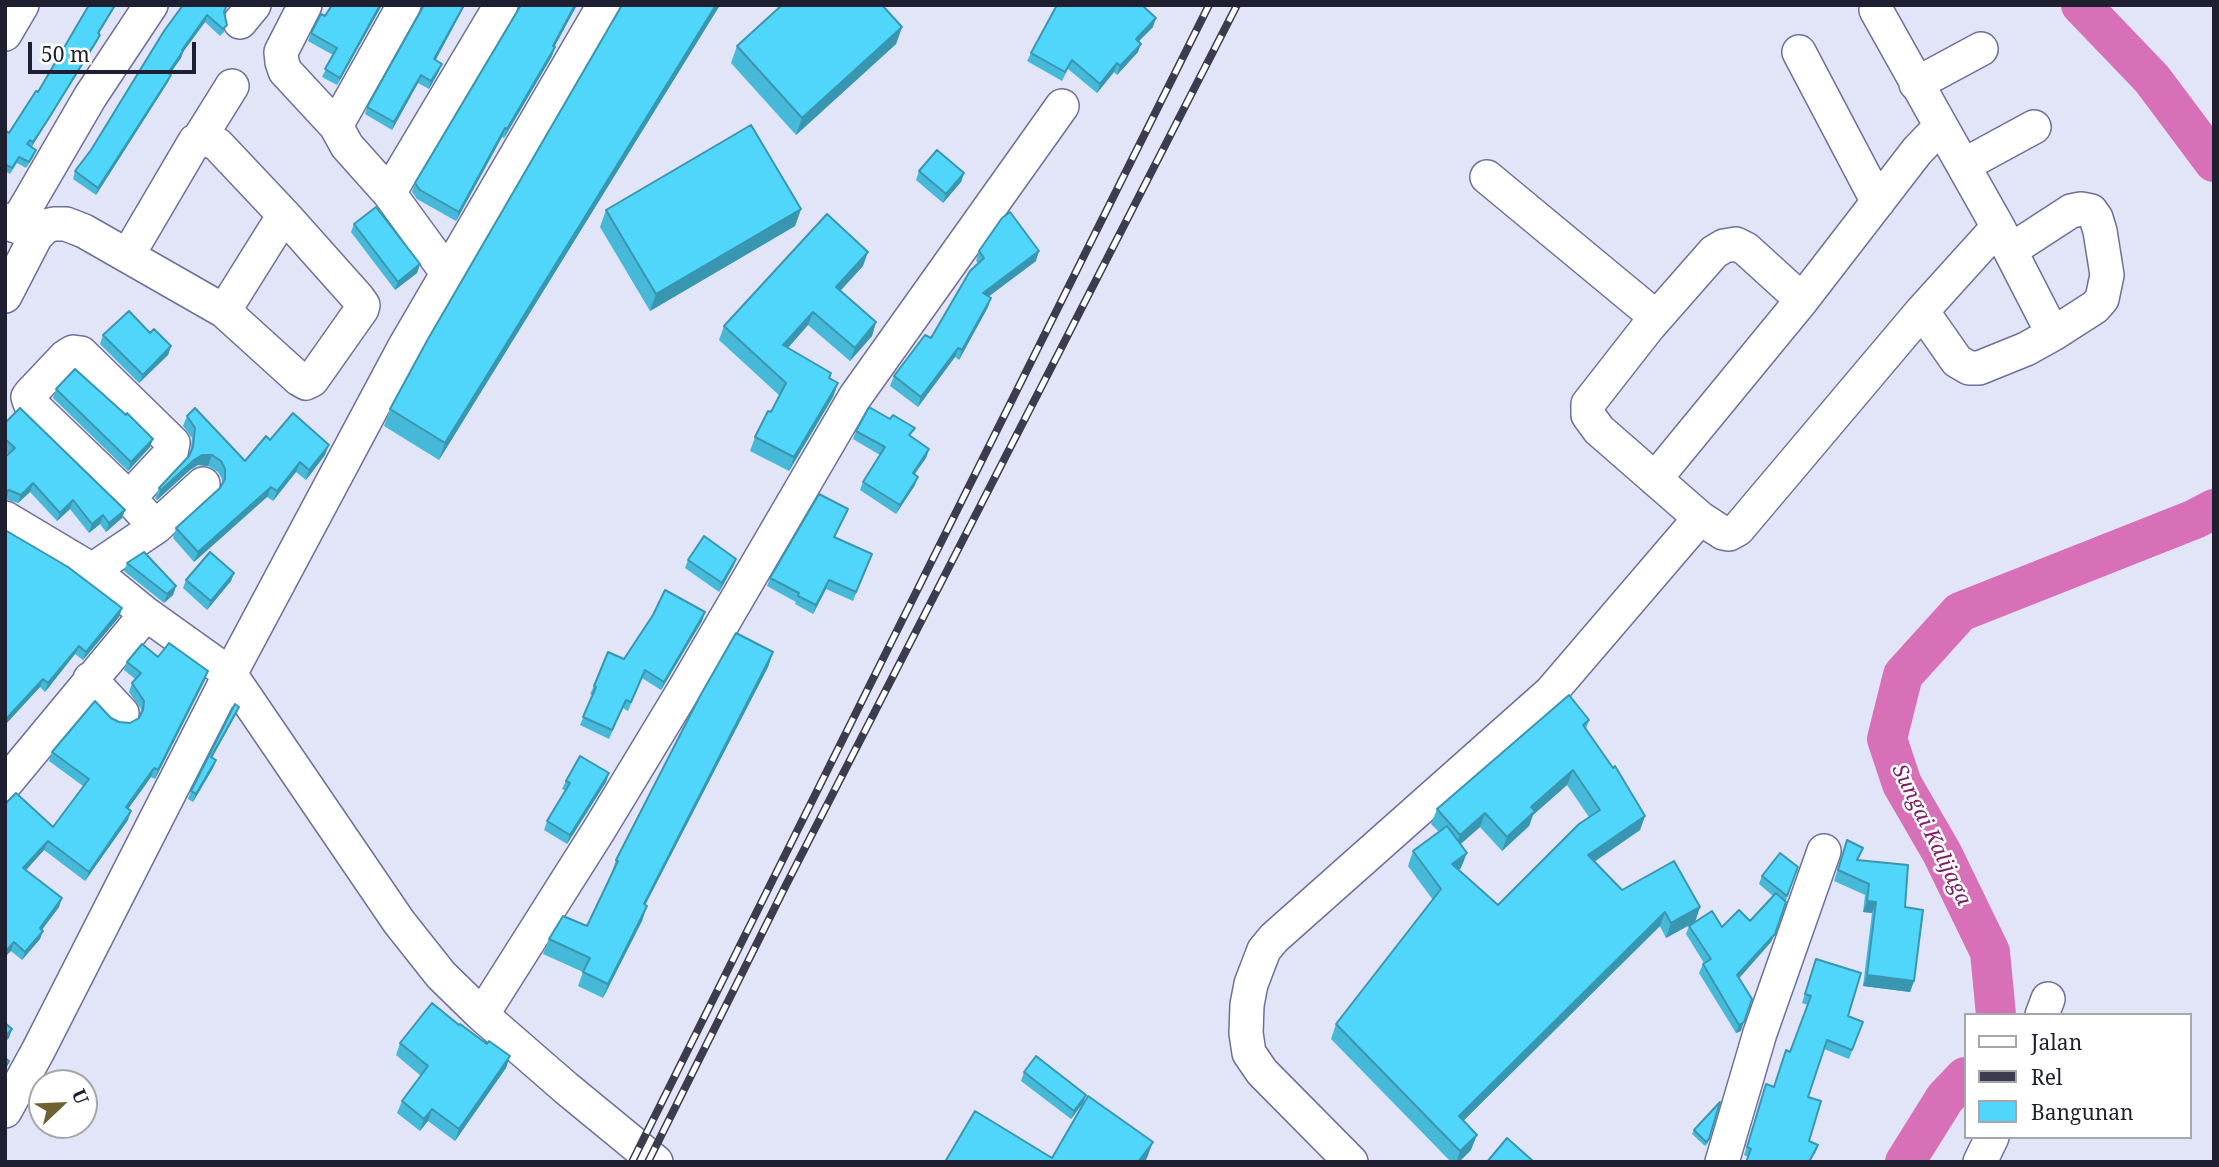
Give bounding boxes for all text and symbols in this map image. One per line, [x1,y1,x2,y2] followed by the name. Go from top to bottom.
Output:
[32,28,200,72] scale bar
[41,40,90,68] text: 50 m
[1886,760,1976,910] water label: Sungai Kalijaga
[1964,1013,2191,1139] legend
[2031,1028,2082,1056] text: Jalan
[2031,1063,2063,1091] text: Rel
[28,1069,98,1139] north arrow
[66,1085,95,1108] text: U
[2031,1098,2134,1126] text: Bangunan

